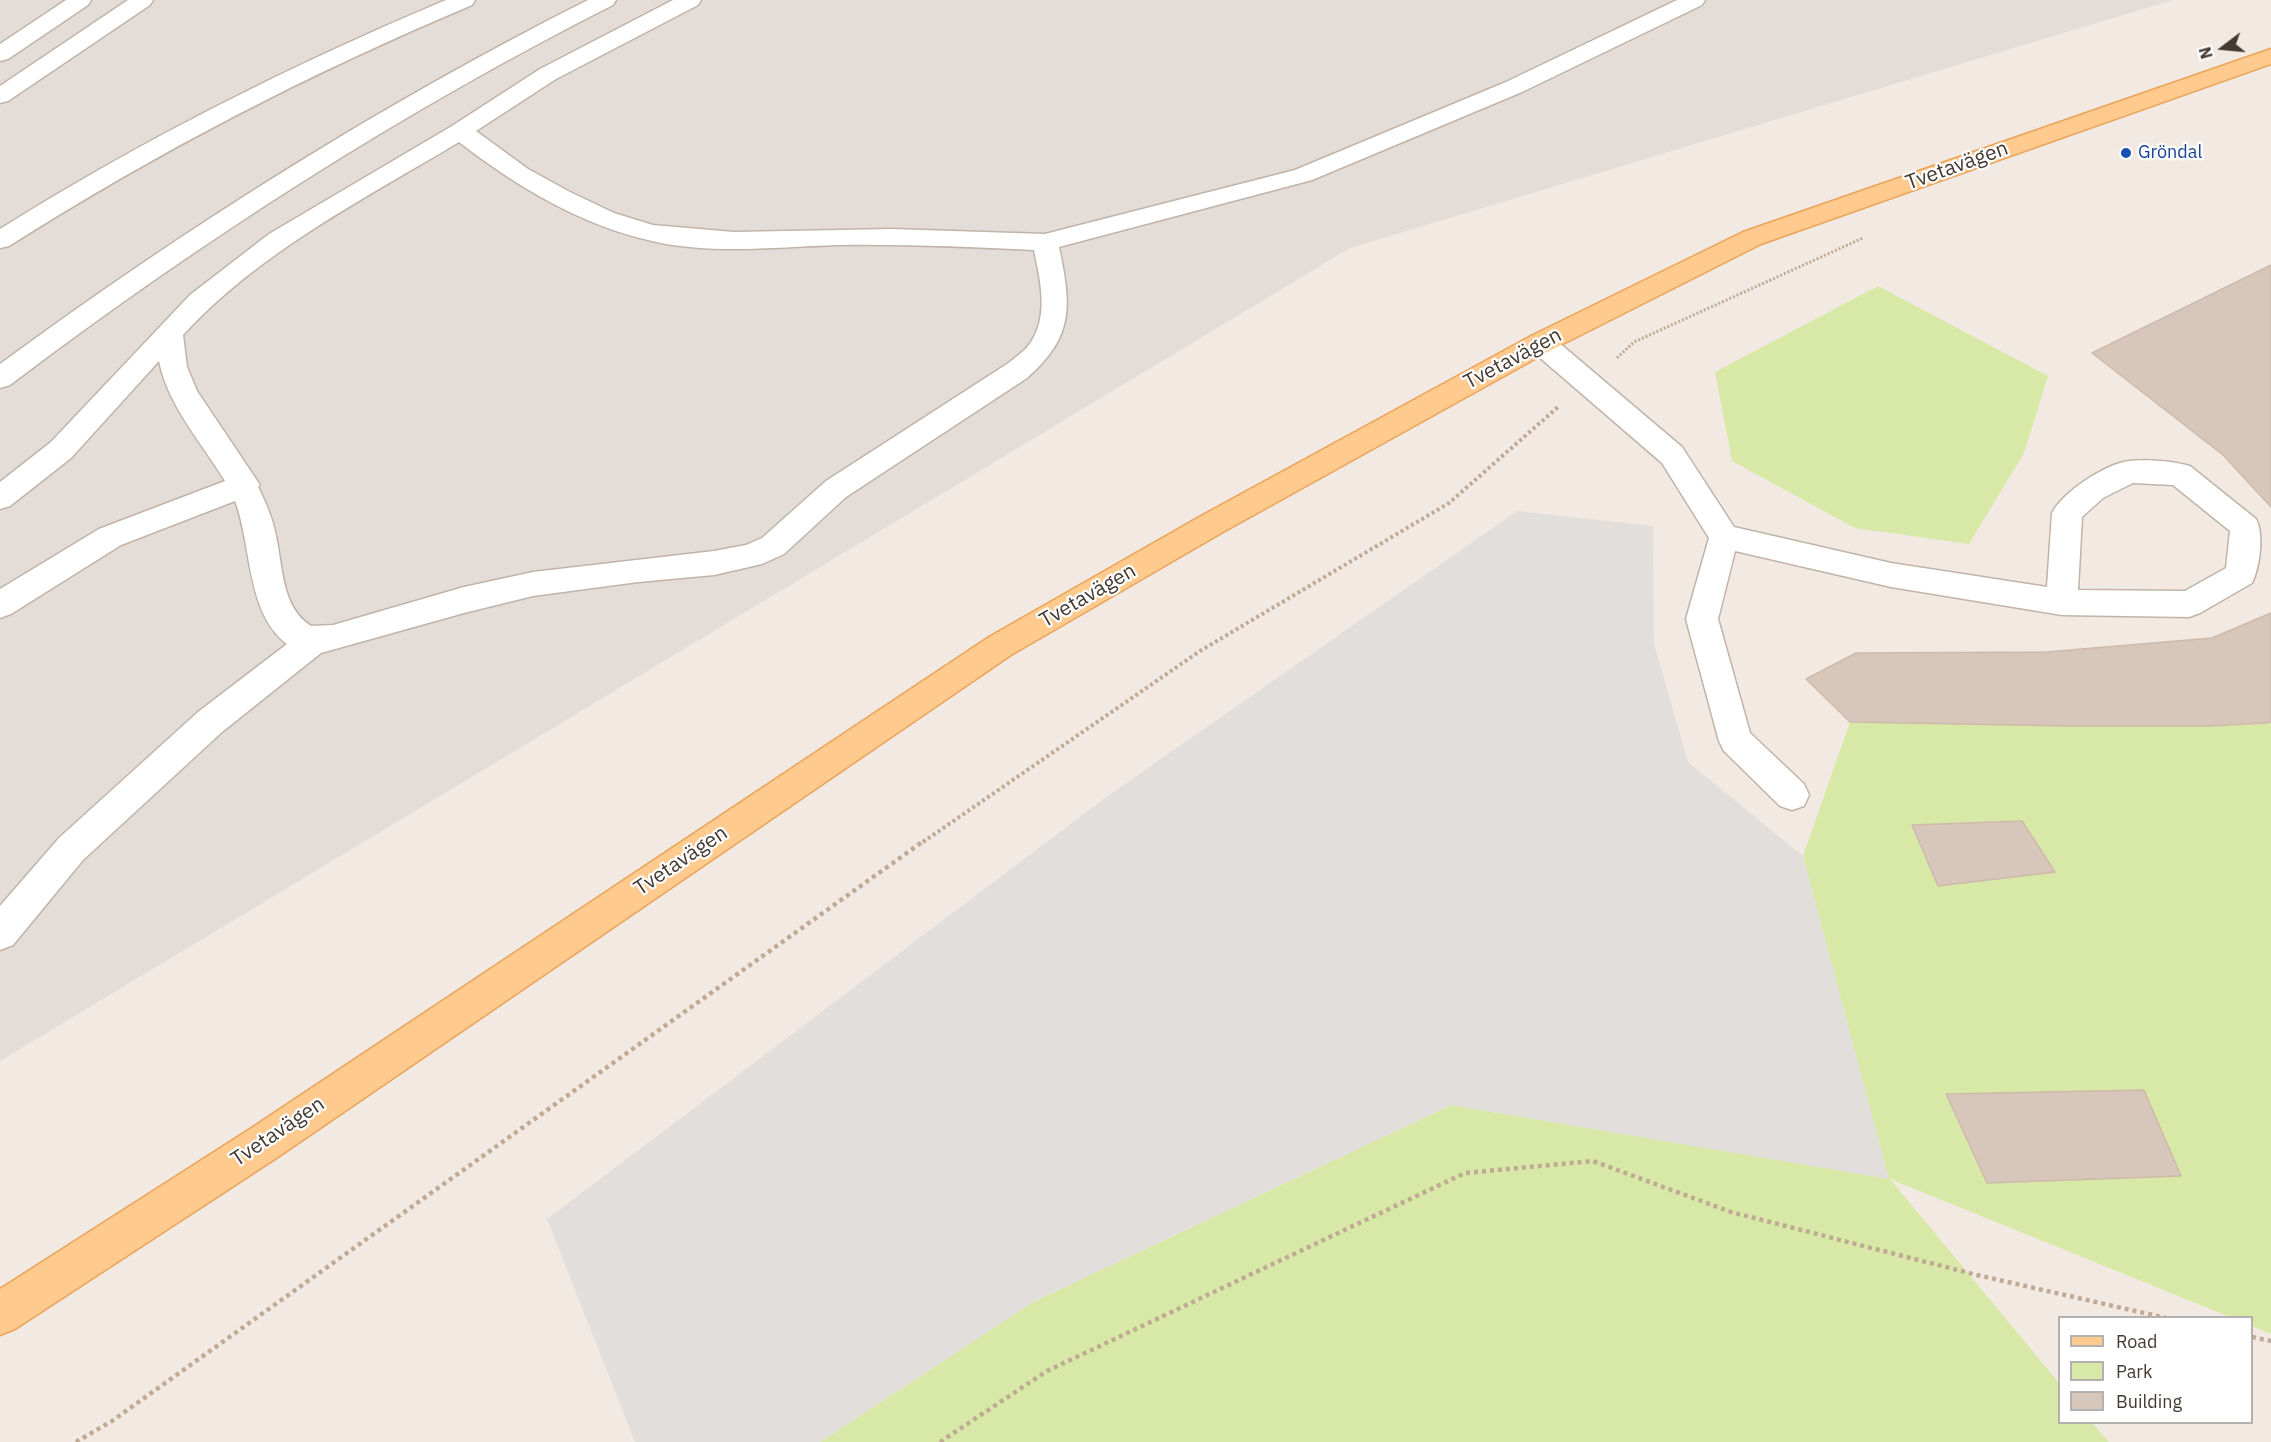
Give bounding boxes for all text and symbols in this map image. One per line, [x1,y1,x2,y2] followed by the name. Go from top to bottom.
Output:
[2193,18,2253,78] north arrow
[2194,45,2217,61] text: N
[1902,136,2012,196] street label: Tvetavägen
[2138,142,2202,164] place label: Gröndal
[2119,146,2133,160] marker: Gröndal
[1460,323,1566,395] street label: Tvetavägen
[1035,558,1141,634] street label: Tvetavägen
[630,821,732,901] street label: Tvetavägen
[227,1092,329,1172] street label: Tvetavägen
[2058,1316,2253,1424] legend
[2116,1330,2157,1353] text: Road
[2116,1360,2152,1383] text: Park
[2116,1390,2182,1413] text: Building

